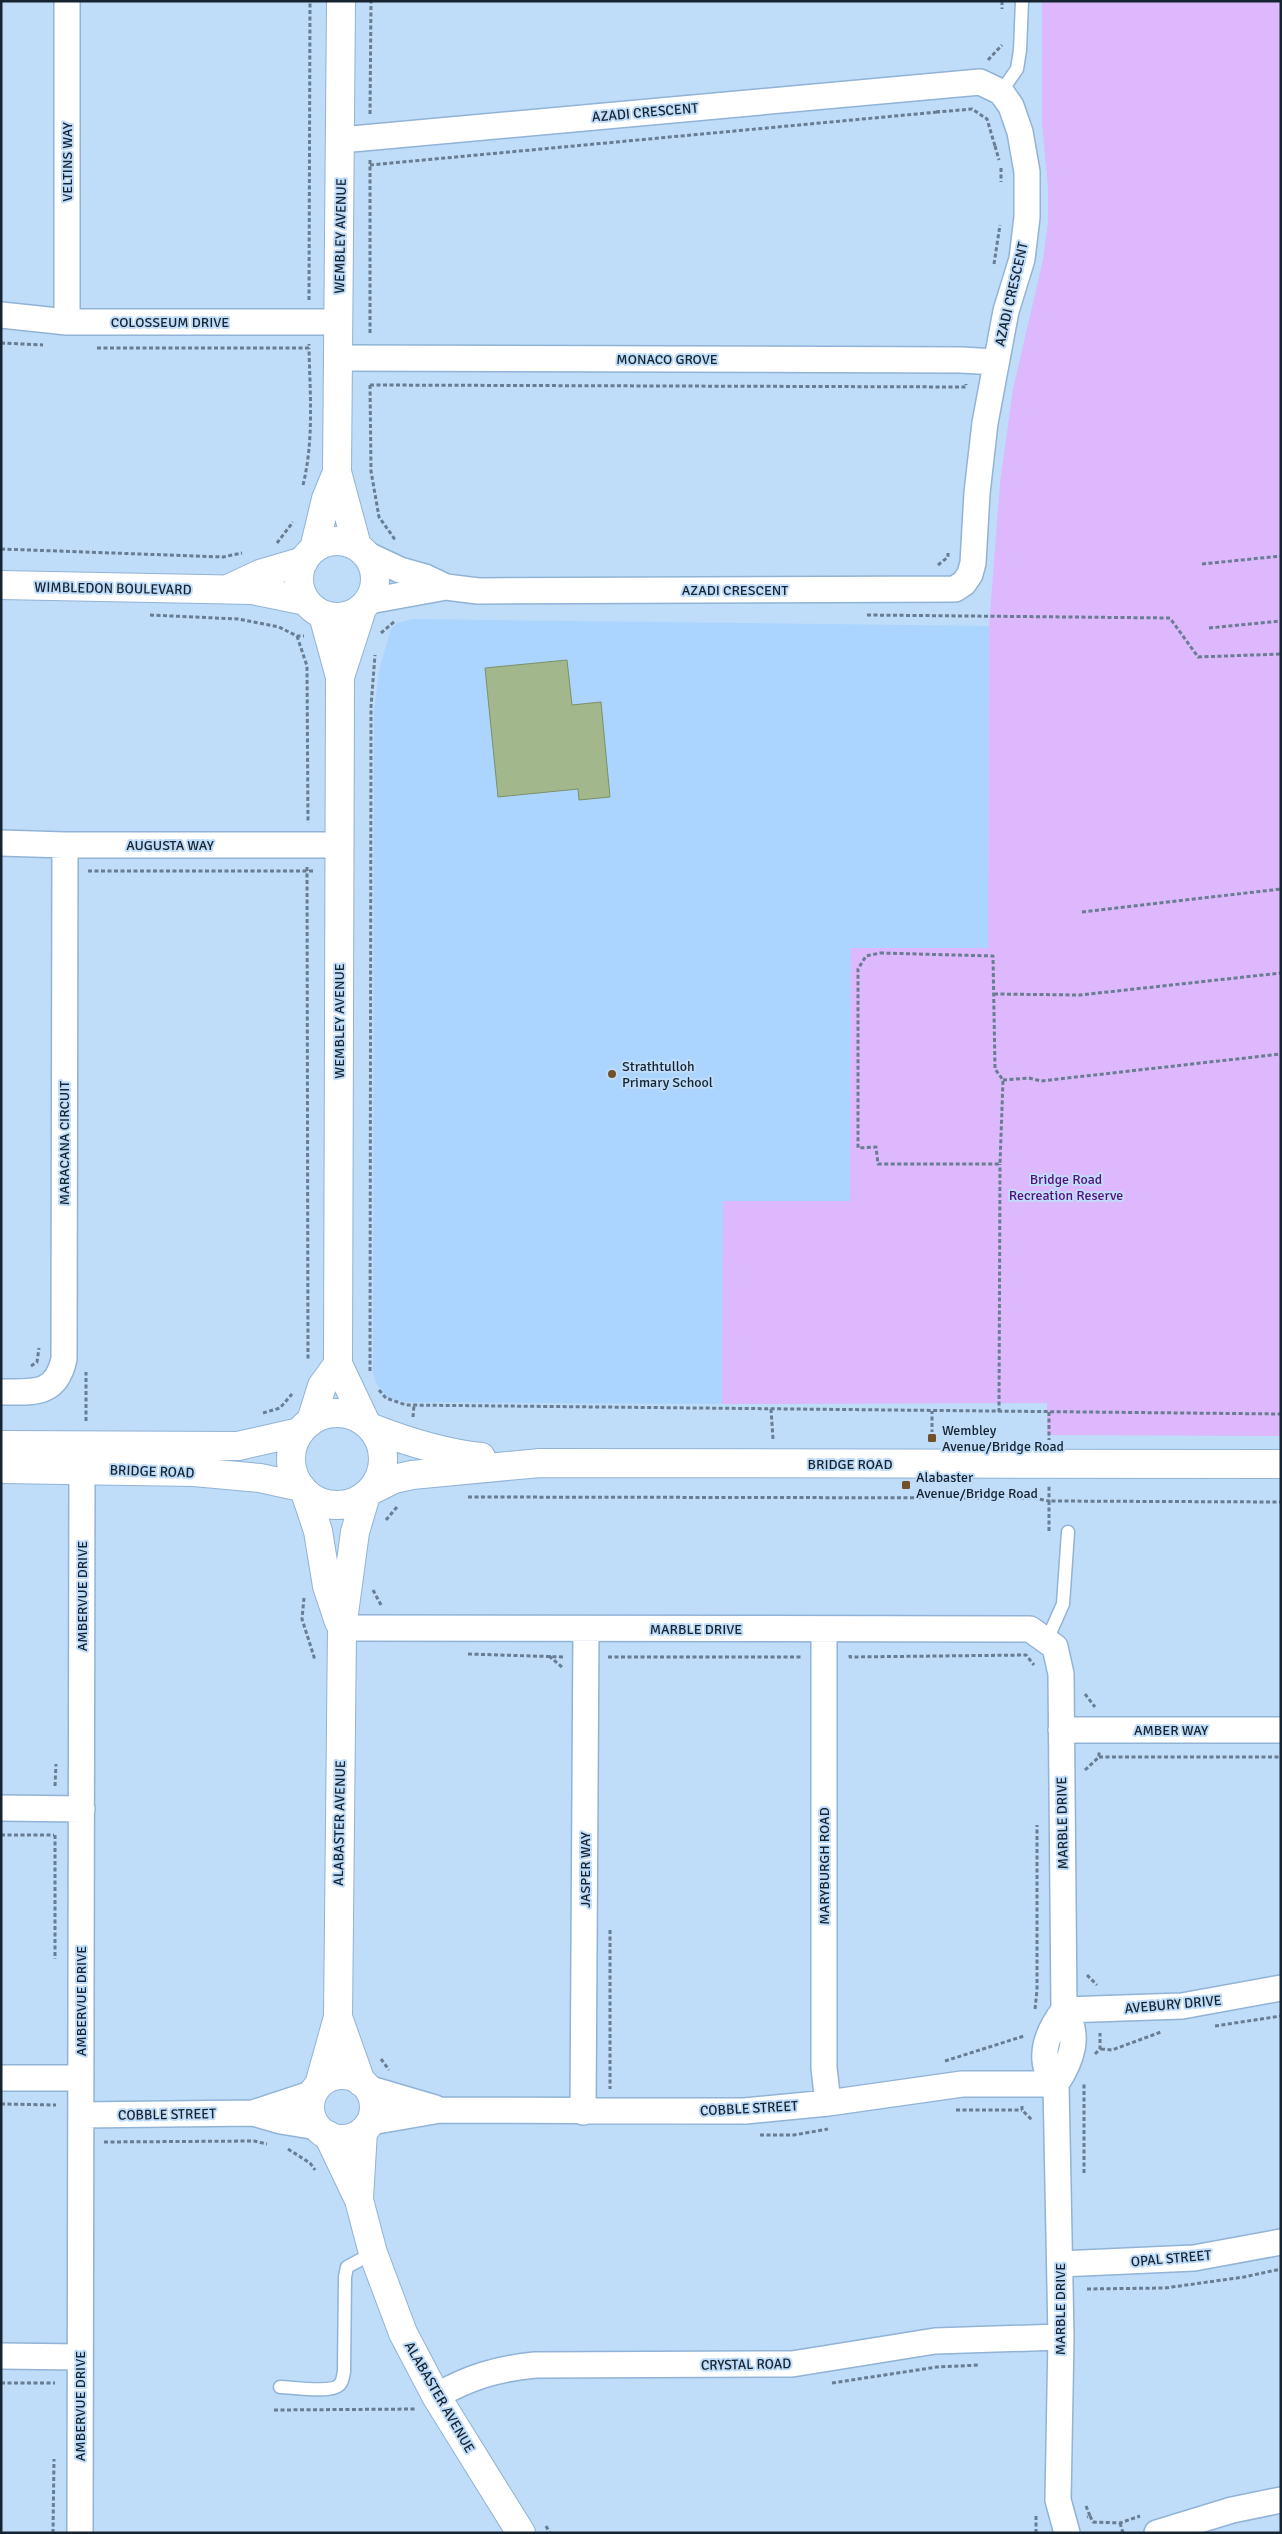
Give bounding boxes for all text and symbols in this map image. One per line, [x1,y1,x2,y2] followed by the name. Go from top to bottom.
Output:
[591,99,699,126] street label: AZADI CRESCENT
[59,122,76,202] street label: VELTINS WAY
[331,178,350,294] street label: WEMBLEY AVENUE
[991,240,1032,348] street label: AZADI CRESCENT
[111,314,229,331] street label: COLOSSEUM DRIVE
[616,351,718,368] street label: MONACO GROVE
[34,579,192,598] street label: WIMBLEDON BOULEVARD
[682,582,788,599] street label: AZADI CRESCENT
[126,837,214,854] street label: AUGUSTA WAY
[331,963,348,1079] street label: WEMBLEY AVENUE
[622,1058,713,1091] place label: Strathtulloh Primary School
[606,1068,618,1080] marker: Strathtulloh Primary School
[56,1081,73,1205] street label: MARACANA CIRCUIT
[1009,1171,1123,1204] park label: Bridge Road Recreation Reserve
[942,1422,1064,1455] place label: Wembley Avenue/Bridge Road
[926,1432,938,1444] marker: Wembley Avenue/Bridge Road
[808,1456,892,1473] street label: BRIDGE ROAD
[109,1462,195,1481] street label: BRIDGE ROAD
[916,1469,1038,1502] place label: Alabaster Avenue/Bridge Road
[900,1479,912,1491] marker: Alabaster Avenue/Bridge Road
[74,1541,91,1651] street label: AMBERVUE DRIVE
[650,1621,742,1638] street label: MARBLE DRIVE
[1134,1722,1208,1739] street label: AMBER WAY
[330,1760,349,1886] street label: ALABASTER AVENUE
[1053,1777,1072,1869] street label: MARBLE DRIVE
[816,1807,833,1925] street label: MARYBURGH ROAD
[577,1832,594,1908] street label: JASPER WAY
[73,1946,90,2056] street label: AMBERVUE DRIVE
[1124,1992,1222,2017] street label: AVEBURY DRIVE
[700,2097,799,2120] street label: COBBLE STREET
[118,2105,216,2124] street label: COBBLE STREET
[1130,2247,1212,2270] street label: OPAL STREET
[1052,2263,1069,2355] street label: MARBLE DRIVE
[401,2339,478,2456] street label: ALABASTER AVENUE
[72,2351,89,2461] street label: AMBERVUE DRIVE
[701,2355,791,2374] street label: CRYSTAL ROAD

